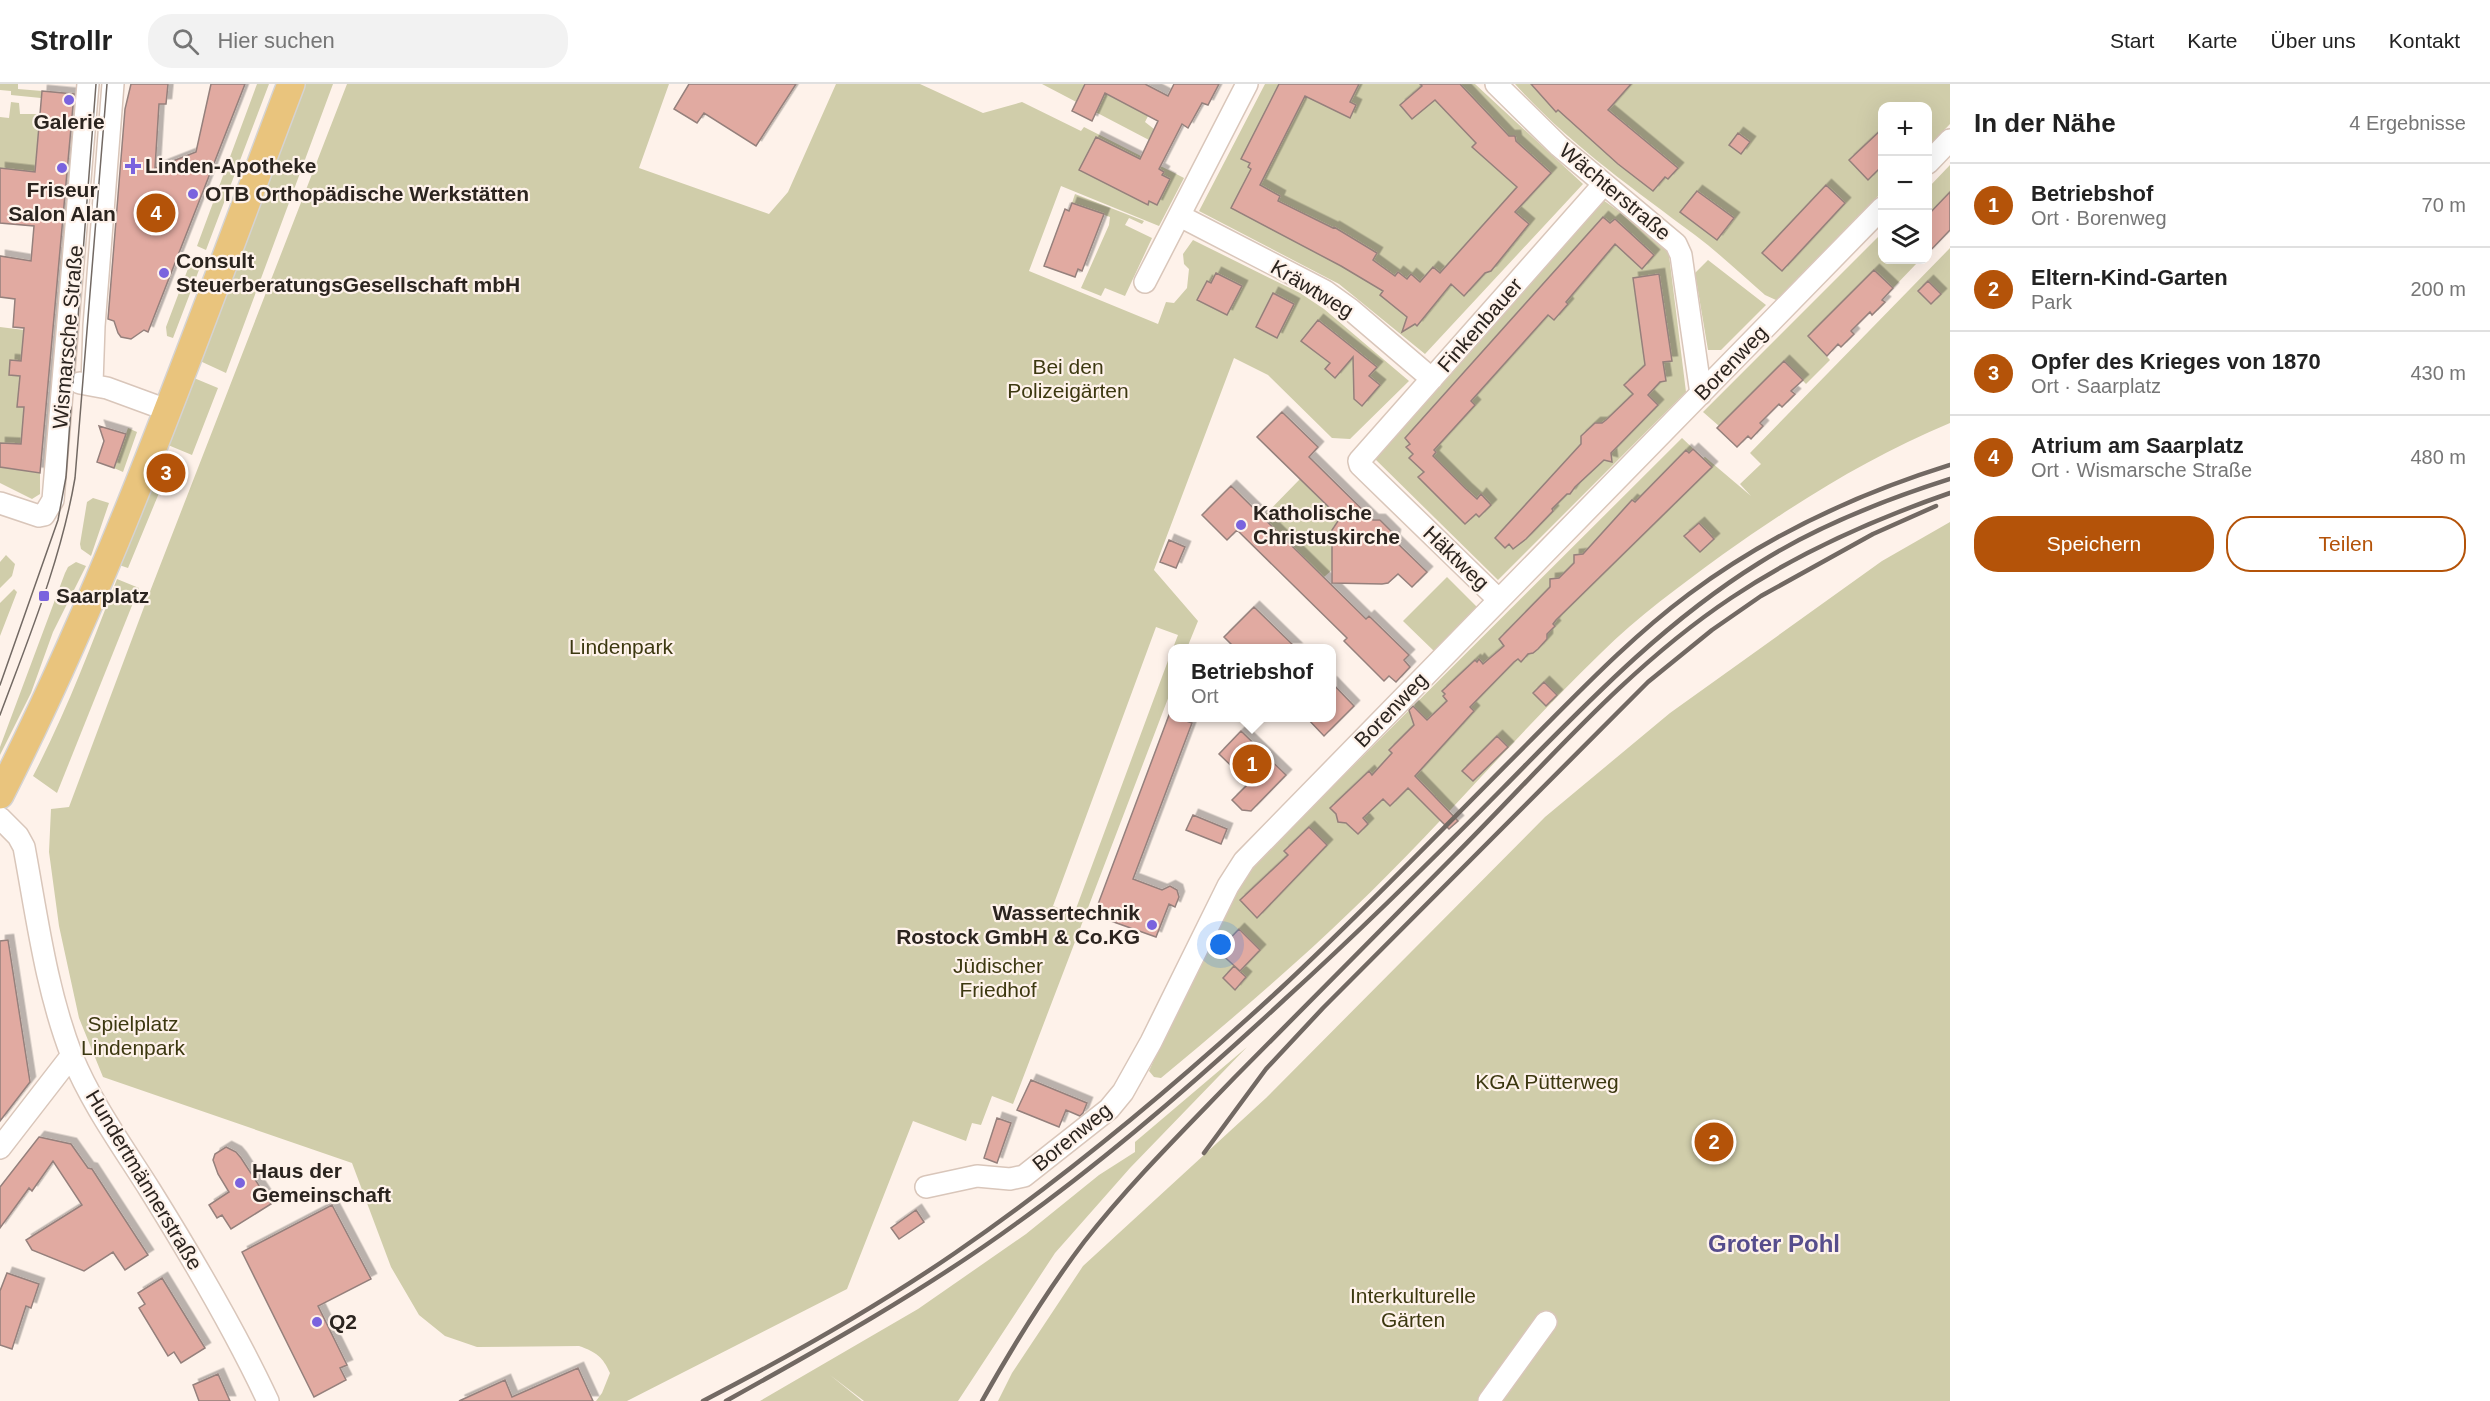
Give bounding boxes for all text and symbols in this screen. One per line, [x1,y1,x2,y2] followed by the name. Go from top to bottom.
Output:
[148,14,568,68] search box
[30,25,112,56] text: Strollr
[169,25,202,58] icon: search
[217,28,335,53] text: Hier suchen
[2110,29,2154,52] text: Start
[2187,29,2238,52] text: Karte
[2271,29,2356,52] text: Über uns
[2389,29,2460,52] text: Kontakt
[62,93,76,107] marker: Galerie
[1878,102,1932,264] map controls
[1878,102,1932,156] button: +
[1974,108,2116,138] text: In der Nähe
[33,110,105,133] place label: Galerie
[2349,112,2466,134] text: 4 Ergebnisse
[1555,139,1675,245] street label: Wächterstraße
[145,154,317,177] place label: Linden-Apotheke
[1878,156,1932,210] button: −
[126,159,140,173] marker: Linden-Apotheke
[55,161,69,175] marker: Friseur Salon Alan
[8,178,116,225] place label: Friseur Salon Alan
[2031,181,2153,206] text: Betriebshof
[205,182,529,205] place label: OTB Orthopädische Werkstätten
[186,187,200,201] marker: OTB Orthopädische Werkstätten
[136,190,176,236] pin: 4
[1988,194,1999,216] text: 1
[2422,194,2466,216] text: 70 m
[2031,207,2167,229] text: Ort · Borenweg
[1878,210,1932,264] button: layers
[48,244,87,430] street label: Wismarsche Straße
[176,249,520,296] place label: Consult SteuerberatungsGesellschaft mbH
[1267,255,1358,322] street label: Kräwtweg
[2031,265,2228,290] text: Eltern-Kind-Garten
[157,266,171,280] marker: Consult SteuerberatungsGesellschaft mbH
[1433,273,1527,376] street label: Finkenbauer
[1988,278,1999,300] text: 2
[2410,278,2466,300] text: 200 m
[2031,291,2072,313] text: Park
[1690,321,1772,405] street label: Borenweg
[2031,349,2321,374] text: Opfer des Krieges von 1870
[1007,355,1129,402] park label: Bei den Polizeigärten
[1988,362,1999,384] text: 3
[2410,362,2466,384] text: 430 m
[2031,375,2161,397] text: Ort · Saarplatz
[2031,433,2244,458] text: Atrium am Saarplatz
[1988,446,1999,468] text: 4
[2410,446,2466,468] text: 480 m
[146,450,186,496] pin: 3
[2031,459,2252,481] text: Ort · Wismarsche Straße
[1253,501,1400,548] place label: Katholische Christuskirche
[1974,516,2214,572] button: Speichern
[2226,516,2466,572] button: Teilen
[1234,518,1248,532] marker: Katholische Christuskirche
[1419,521,1494,594] street label: Häktweg
[56,584,149,607] place label: Saarplatz
[37,589,51,603] marker: Saarplatz
[569,635,673,658] park label: Lindenpark
[1168,644,1336,722] popup
[1191,659,1313,684] text: Betriebshof
[1350,668,1432,752] street label: Borenweg
[1191,685,1219,707] text: Ort
[1232,742,1272,786] pin: 1
[896,901,1140,948] place label: Wassertechnik Rostock GmbH & Co.KG
[1145,918,1159,932] marker: Wassertechnik Rostock GmbH & Co.KG
[1206,930,1235,959] your location
[953,954,1043,1001] park label: Jüdischer Friedhof
[81,1012,185,1059] park label: Spielplatz Lindenpark
[1475,1070,1619,1093] park label: KGA Pütterweg
[82,1086,207,1274] street label: Hundertmännerstraße
[1028,1098,1116,1175] street label: Borenweg
[1694,1120,1734,1164] pin: 2
[252,1159,391,1206] place label: Haus der Gemeinschaft
[233,1176,247,1190] marker: Haus der Gemeinschaft
[1708,1230,1840,1257] district label: Groter Pohl
[1350,1284,1476,1331] park label: Interkulturelle Gärten
[329,1310,357,1333] place label: Q2
[310,1315,324,1329] marker: Q2

